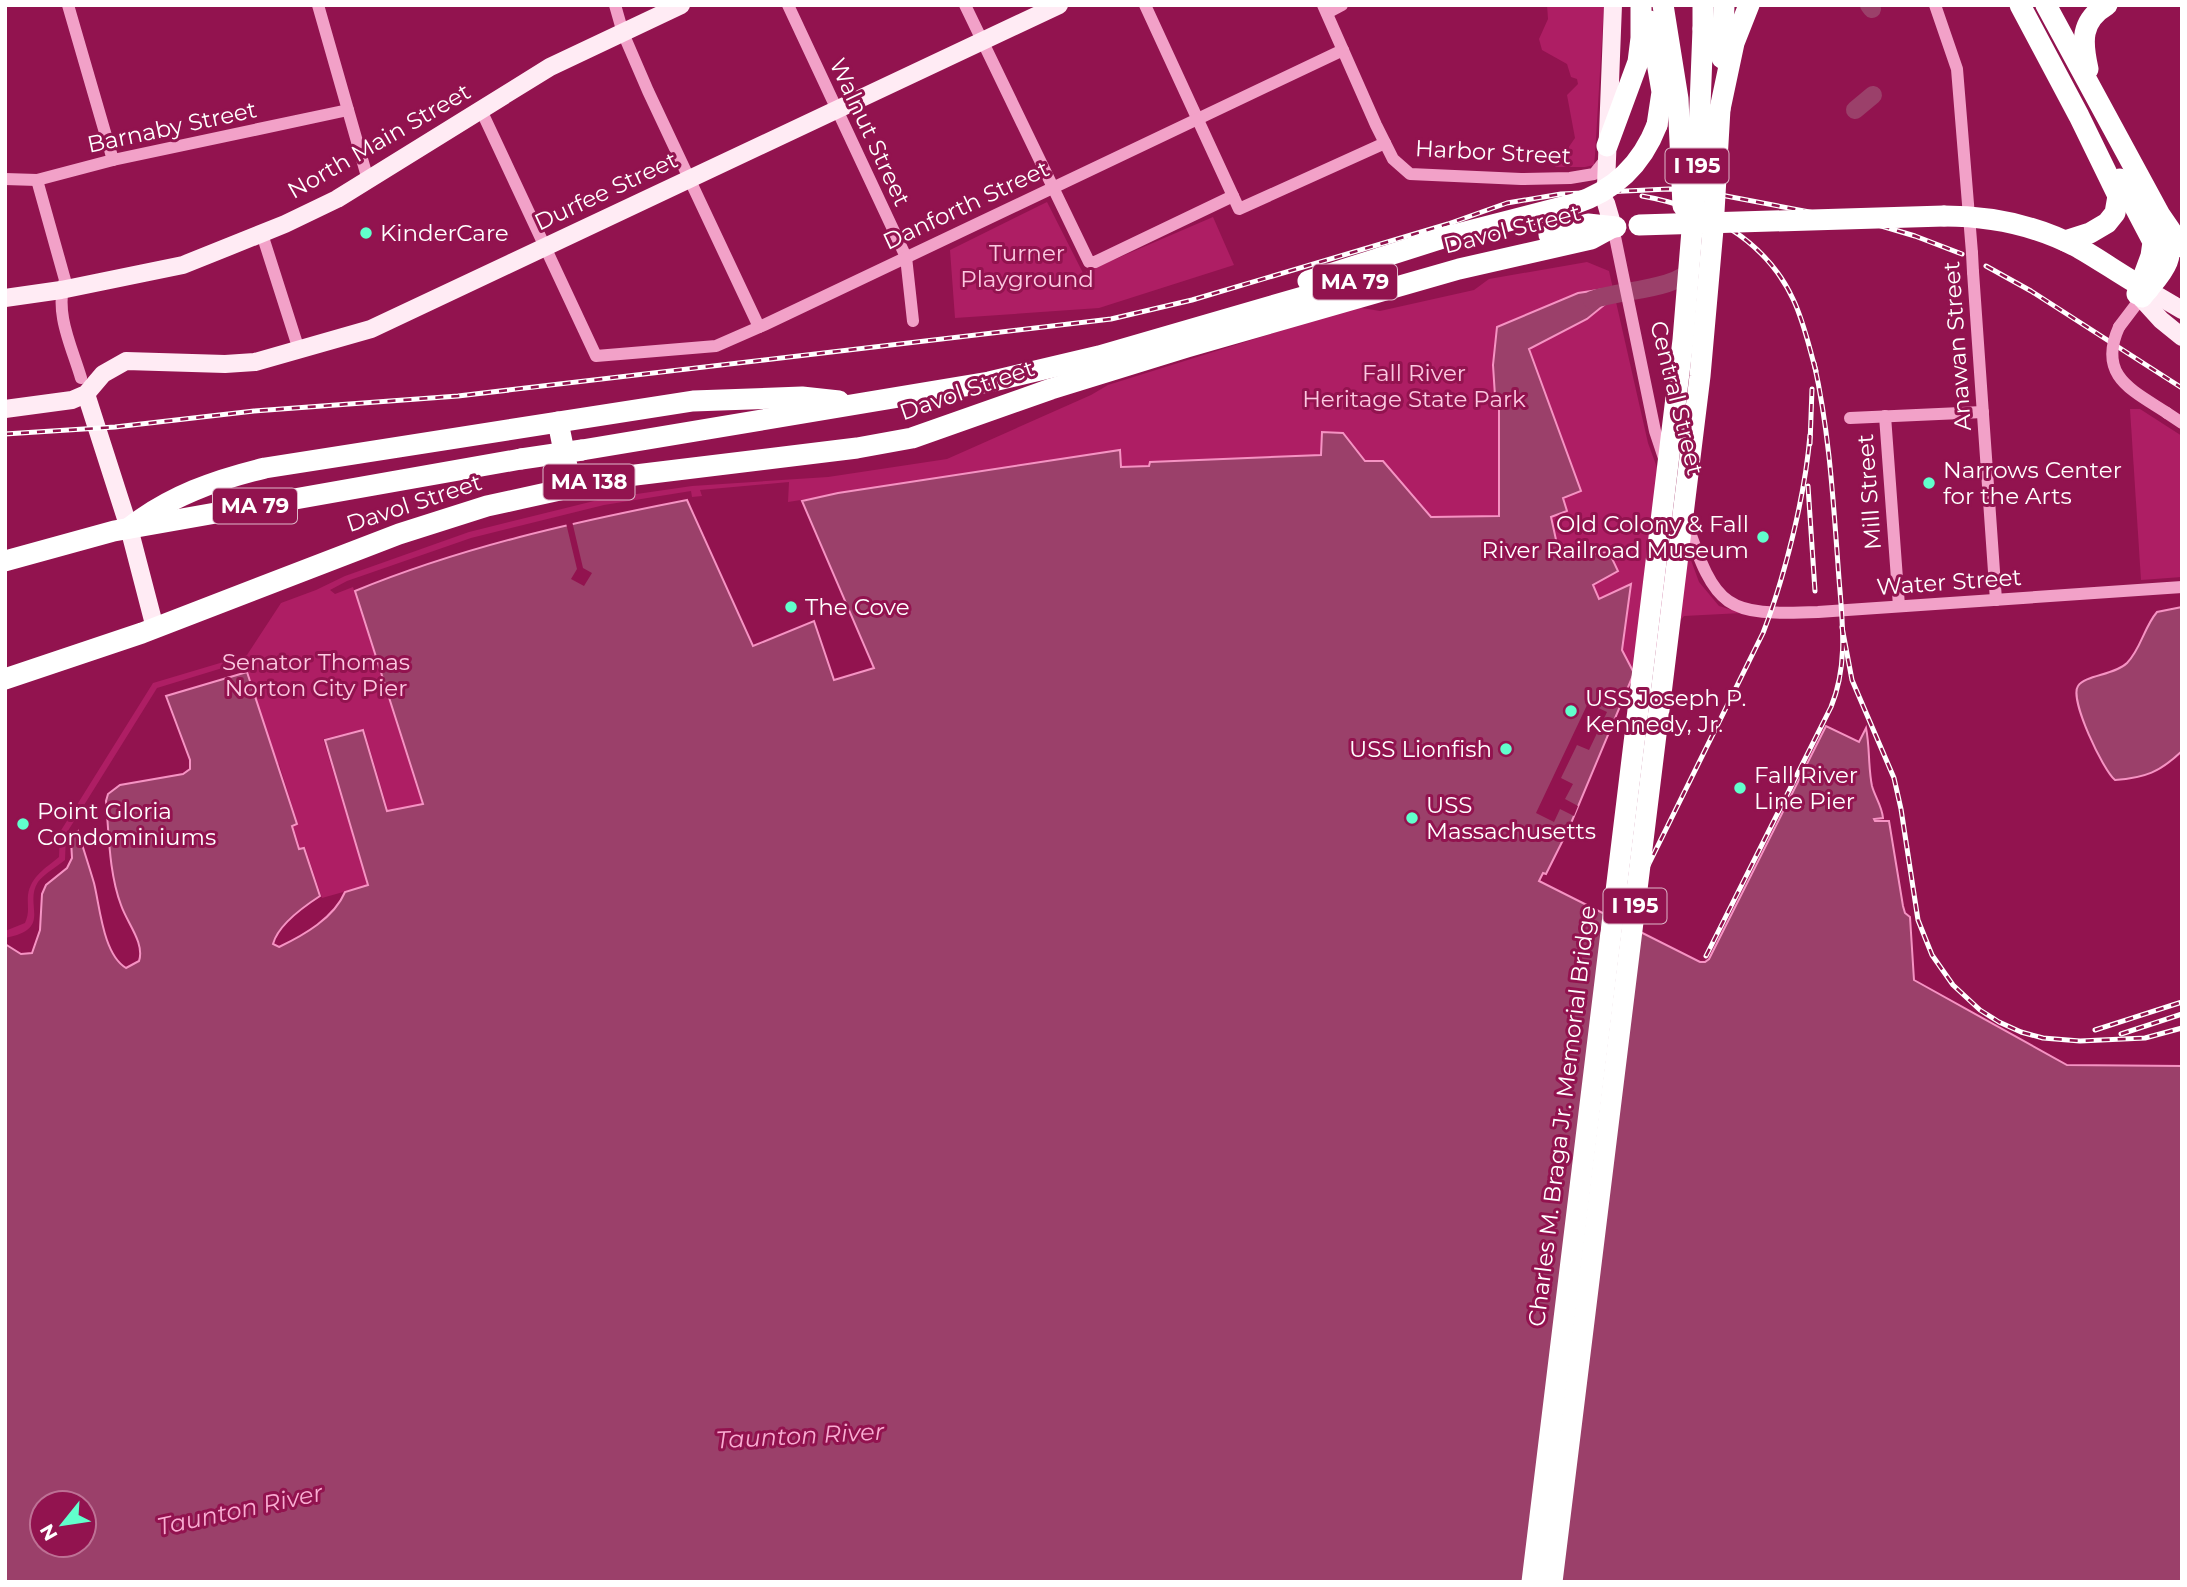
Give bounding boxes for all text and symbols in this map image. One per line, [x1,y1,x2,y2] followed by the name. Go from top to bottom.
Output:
[824,54,916,210] street label: Walnut Street
[283,77,475,205] street label: North Main Street
[85,95,259,159] street label: Barnaby Street
[1414,134,1572,170] street label: Harbor Street
[530,146,682,236] street label: Durfee Street
[1666,148,1728,184] road number: I 195
[878,154,1054,256] street label: Danforth Street
[1440,198,1584,260] street label: Davol Street
[380,219,509,247] place label: KinderCare
[358,225,374,241] marker: KinderCare
[960,239,1094,293] park label: Turner Playground
[1937,260,1977,432] street label: Anawan Street
[1313,264,1397,300] road number: MA 79
[1644,318,1710,478] street label: Central Street
[896,354,1038,426] street label: Davol Street
[1302,359,1526,413] park label: Fall River Heritage State Park
[1851,433,1887,551] street label: Mill Street
[1943,456,2122,510] place label: Narrows Center for the Arts
[544,464,634,500] road number: MA 138
[343,468,485,538] street label: Davol Street
[1921,475,1937,491] marker: Narrows Center for the Arts
[213,489,297,524] road number: MA 79
[1482,510,1749,564] place label: Old Colony & Fall River Railroad Museum
[1755,529,1771,545] marker: Old Colony & Fall River Railroad Museum
[1875,563,2023,601] street label: Water Street
[805,593,910,621] place label: The Cove
[783,599,799,615] marker: The Cove
[222,648,410,702] park label: Senator Thomas Norton City Pier
[1585,684,1747,738] place label: USS Joseph P. Kennedy, Jr.
[1563,703,1579,719] marker: USS Joseph P. Kennedy, Jr.
[1349,735,1492,763] place label: USS Lionfish
[1498,741,1514,757] marker: USS Lionfish
[1754,761,1858,815] place label: Fall River Line Pier
[1732,780,1748,796] marker: Fall River Line Pier
[1426,791,1596,845] place label: USS Massachusetts
[37,797,216,851] place label: Point Gloria Condominiums
[1404,810,1420,826] marker: USS Massachusetts
[15,816,31,832] marker: Point Gloria Condominiums
[1604,888,1666,923] road number: I 195
[1522,904,1602,1328] street label: Charles M. Braga Jr. Memorial Bridge
[715,1417,886,1454] water label: Taunton River
[154,1478,327,1541] water label: Taunton River
[28,1489,98,1559] north arrow
[35,1520,63,1545] text: N

